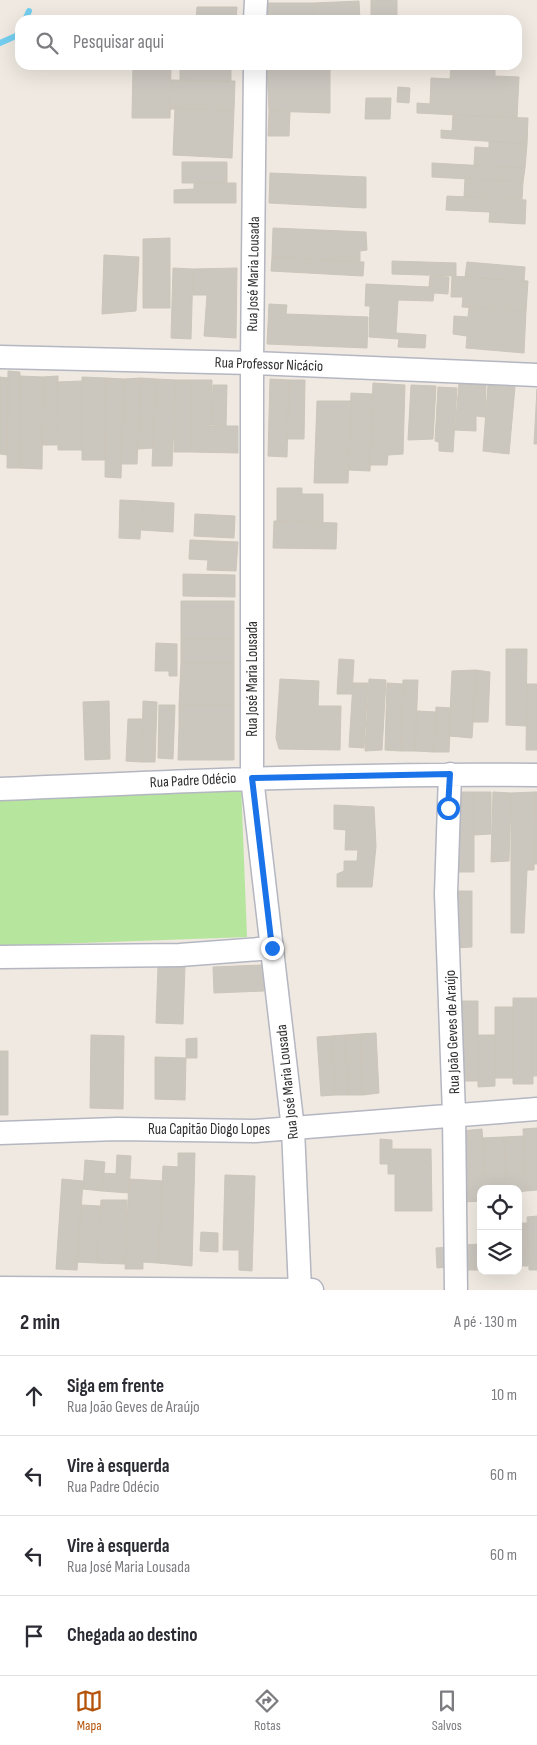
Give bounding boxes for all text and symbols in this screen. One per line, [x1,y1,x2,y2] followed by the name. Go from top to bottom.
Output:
[15,15,522,70] search box
[33,29,61,57] icon: search
[73,31,164,54] text: Pesquisar aqui
[243,216,264,332] street label: Rua José Maria Lousada
[214,353,324,376] street label: Rua Professor Nicácio
[243,621,262,737] street label: Rua José Maria Lousada
[149,769,237,792] street label: Rua Padre Odécio
[437,797,460,820] route start
[261,937,284,960] route end
[441,970,464,1094] street label: Rua João Geves de Araújo
[272,1023,303,1140] street label: Rua José Maria Lousada
[148,1120,270,1139] street label: Rua Capitão Diogo Lopes
[477,1185,522,1275] map controls
[477,1185,522,1230] button: locate
[477,1230,522,1275] button: layers
[20,1310,60,1335] text: 2 min
[454,1313,517,1332] text: A pé · 130 m
[67,1375,164,1398] text: Siga em frente
[20,1382,48,1410] icon: ahead
[491,1386,517,1405] text: 10 m
[67,1398,200,1417] text: Rua João Geves de Araújo
[67,1455,169,1478] text: Vire à esquerda
[20,1462,48,1490] icon: left
[490,1466,517,1485] text: 60 m
[67,1478,159,1497] text: Rua Padre Odécio
[67,1535,169,1558] text: Vire à esquerda
[20,1542,48,1570] icon: left
[490,1546,517,1565] text: 60 m
[67,1558,190,1577] text: Rua José Maria Lousada
[20,1622,48,1650] icon: arrive
[67,1624,197,1647] text: Chegada ao destino
[75,1687,103,1734] tab: Mapa
[253,1687,281,1734] tab: Rotas
[432,1687,462,1734] tab: Salvos

